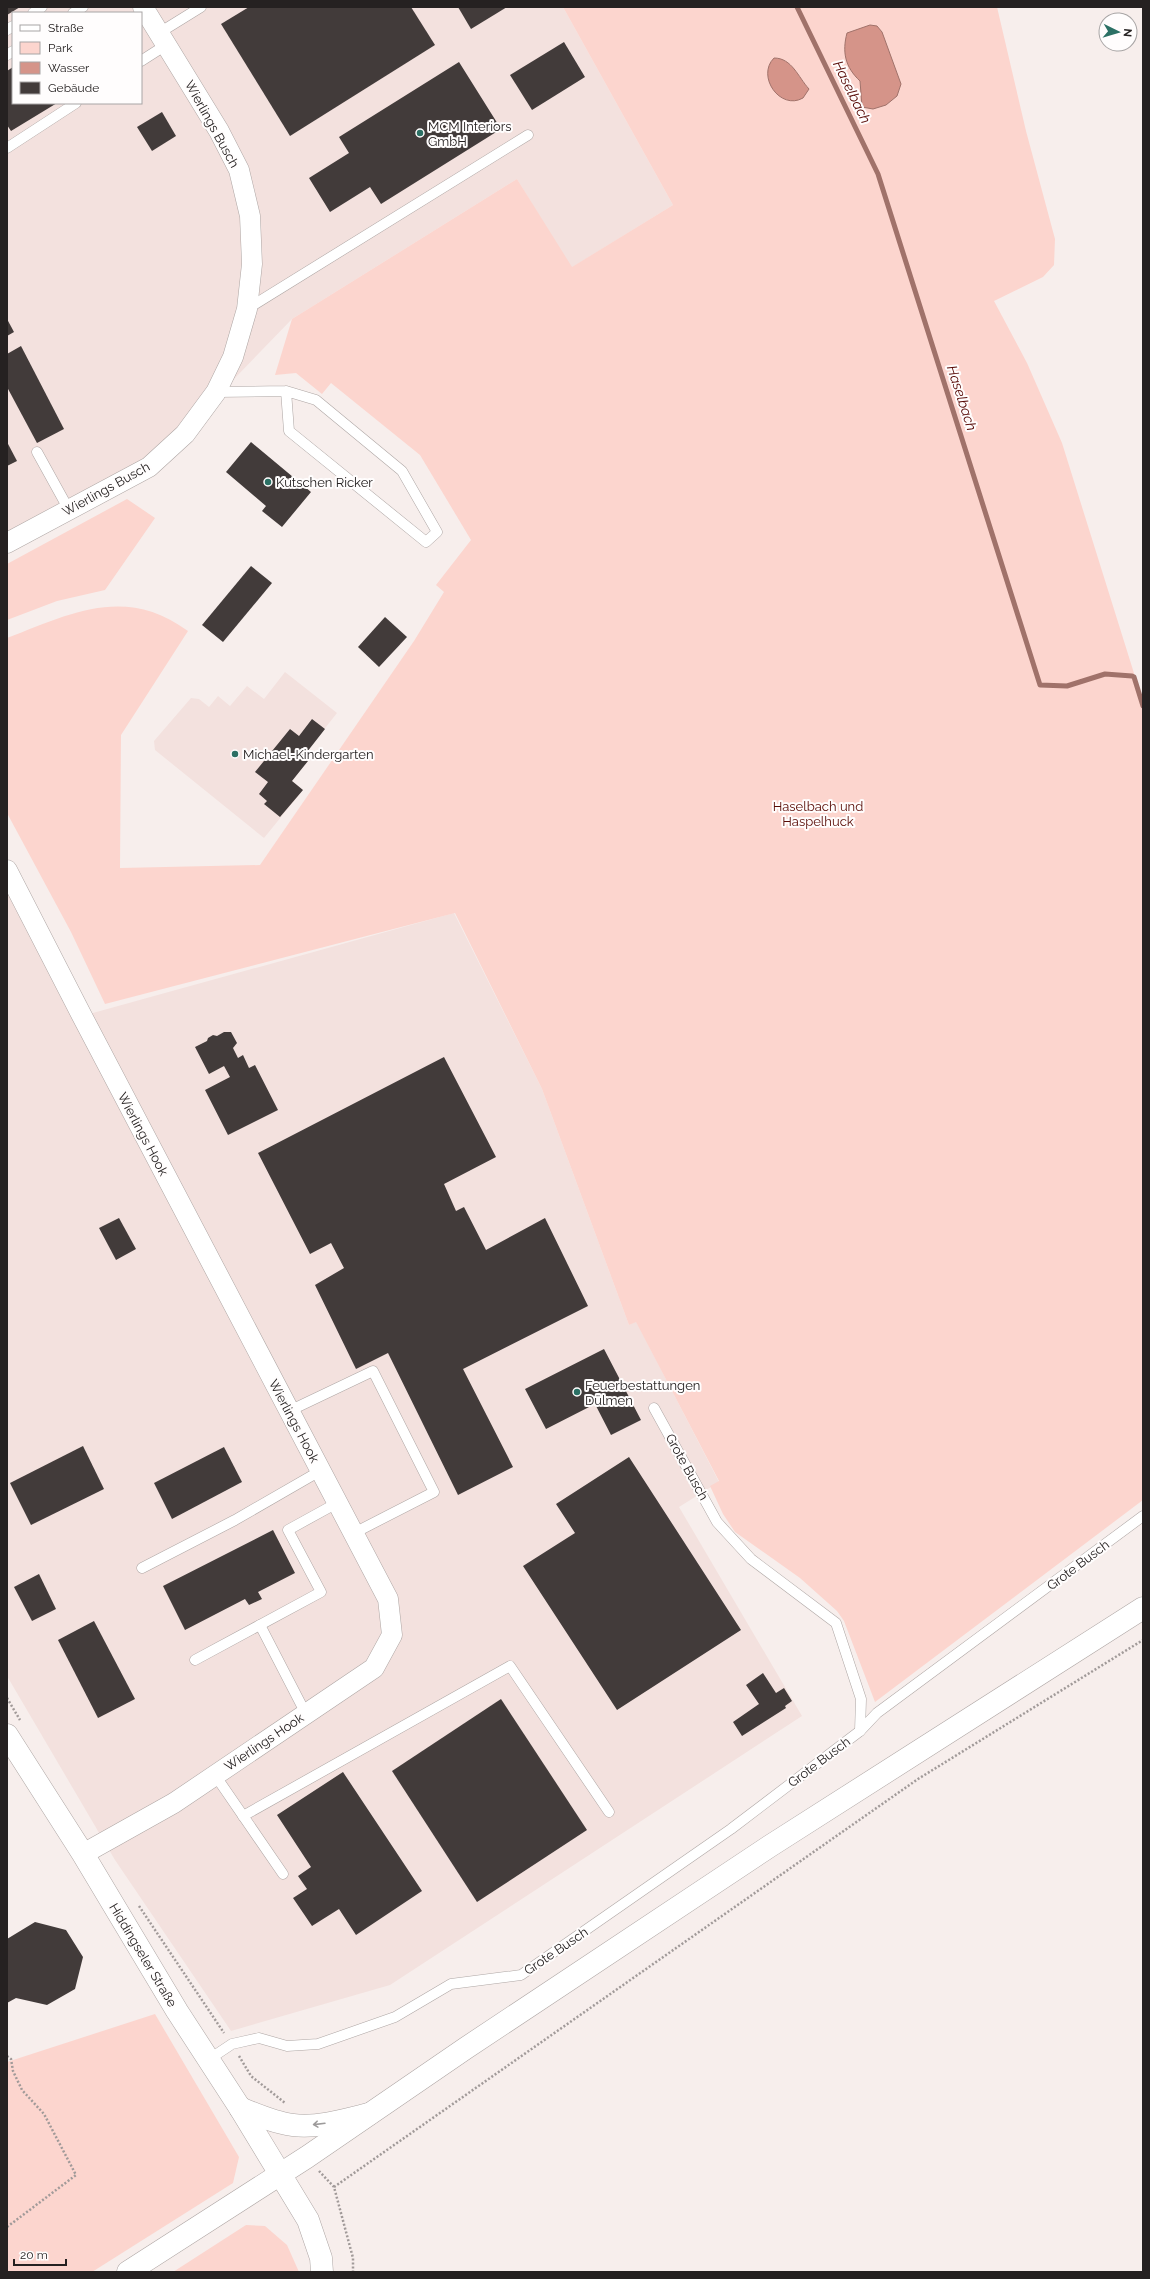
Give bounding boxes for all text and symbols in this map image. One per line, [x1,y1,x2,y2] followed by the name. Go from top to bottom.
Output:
[12,12,142,104] legend
[1098,12,1138,52] north arrow
[48,21,84,35] text: Straße
[1121,28,1134,38] text: N
[48,41,73,55] text: Park
[830,58,874,126] water label: Haselbach
[48,61,90,75] text: Wasser
[182,78,242,170] street label: Wierlings Busch
[48,81,99,95] text: Gebäude
[428,119,512,149] place label: MCM Interiors GmbH
[415,128,425,138] marker: MCM Interiors GmbH
[944,363,980,433] water label: Haselbach
[60,459,152,519] street label: Wierlings Busch
[276,475,373,490] place label: Kutschen Ricker
[263,477,273,487] marker: Kutschen Ricker
[243,747,373,762] place label: Michael-Kindergarten
[230,749,240,759] marker: Michael-Kindergarten
[773,799,863,829] park label: Haselbach und Haspelhuck
[115,1090,171,1178] street label: Wierlings Hook
[266,1377,322,1465] street label: Wierlings Hook
[585,1378,700,1408] place label: Feuerbestattungen Dülmen
[572,1387,582,1397] marker: Feuerbestattungen Dülmen
[663,1431,711,1503] street label: Grote Busch
[1044,1537,1112,1593] street label: Grote Busch
[222,1710,306,1774] street label: Wierlings Hook
[785,1734,853,1790] street label: Grote Busch
[106,1900,180,2010] street label: Hiddingseler Straße
[521,1924,591,1978] street label: Grote Busch
[313,2120,326,2128] one-way arrow
[14,2241,66,2267] scale bar
[20,2248,48,2262] text: 20 m

